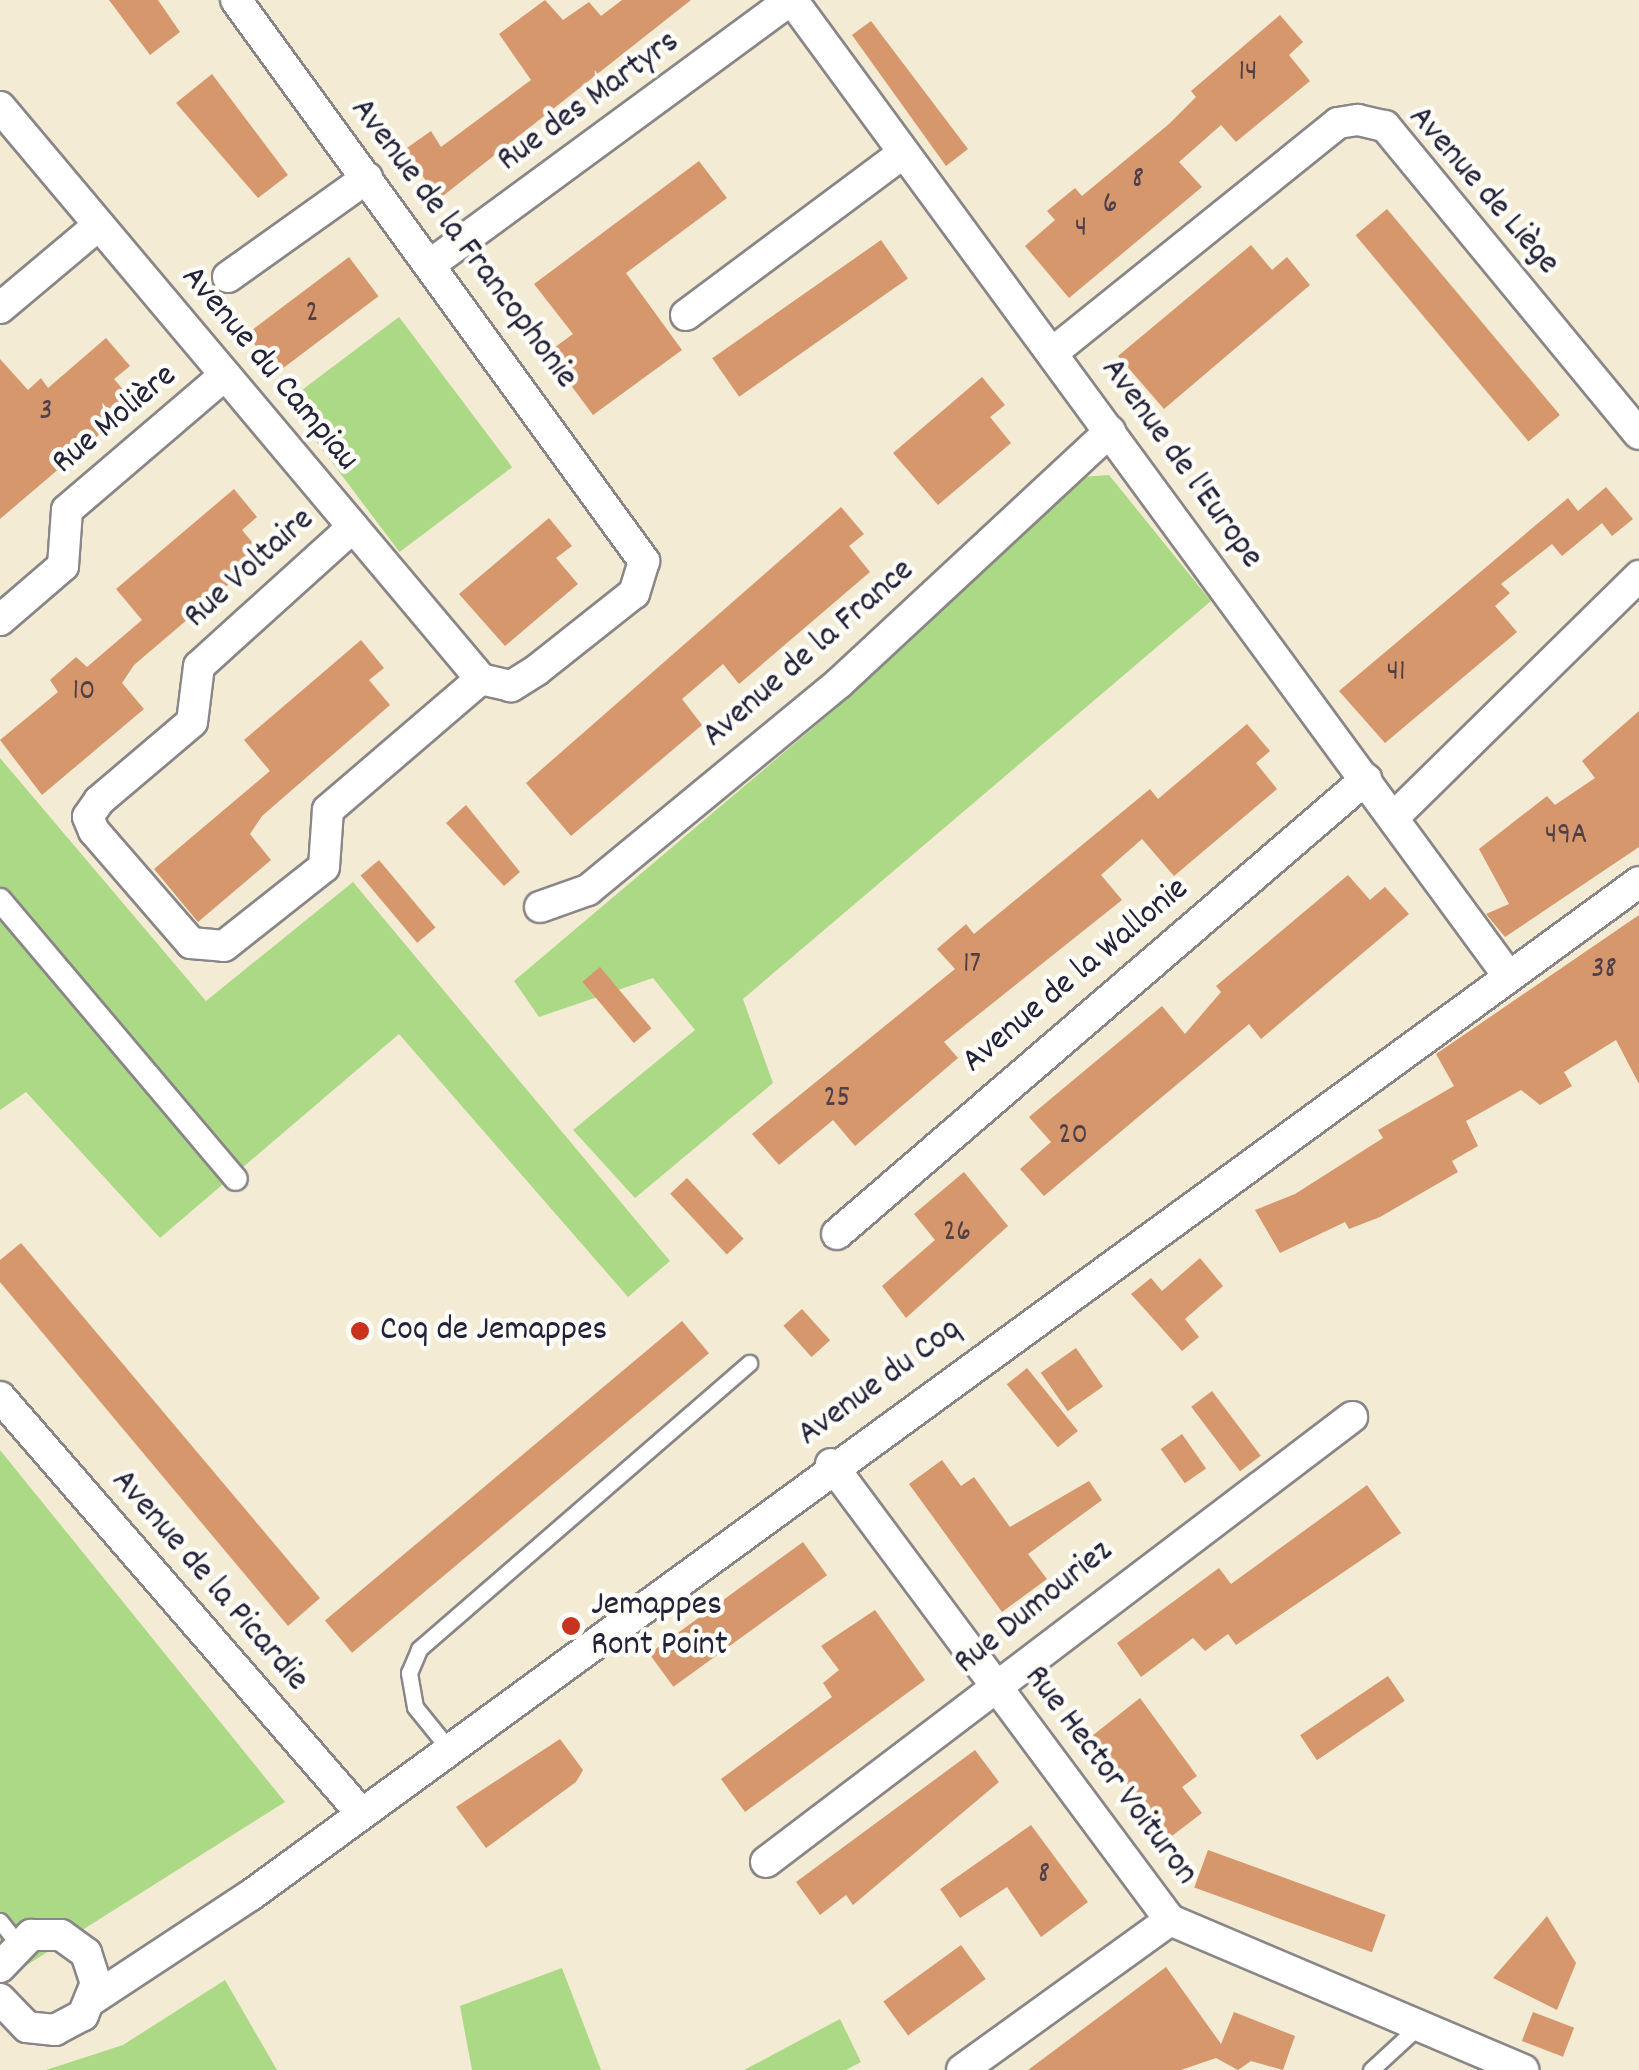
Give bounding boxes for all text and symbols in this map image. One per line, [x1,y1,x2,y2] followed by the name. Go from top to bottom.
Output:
[490,22,688,182] street label: Rue des Martyrs
[1238,56,1258,92] house number: 14
[340,90,586,398] street label: Avenue de la Francophonie
[1398,98,1568,284] street label: Avenue de Liège
[1132,163,1144,199] house number: 8
[1103,188,1117,224] house number: 6
[1075,212,1087,248] house number: 4
[171,258,367,480] street label: Avenue du Campiau
[305,297,319,333] house number: 2
[1091,351,1271,577] street label: Avenue de l'Europe
[44,356,186,484] street label: Rue Molière
[39,395,53,431] house number: 3
[176,500,324,638] street label: Rue Voltaire
[694,551,924,757] street label: Avenue de la France
[1386,656,1406,692] house number: 41
[73,675,95,711] house number: 10
[1545,819,1587,855] house number: 49A
[954,869,1198,1083] street label: Avenue de la Wallonie
[963,948,981,984] house number: 17
[1591,953,1617,989] house number: 38
[824,1082,850,1118] house number: 25
[1058,1119,1088,1155] house number: 20
[943,1216,971,1252] house number: 26
[380,1310,607,1352] place label: Coq de Jemappes
[790,1310,970,1456] street label: Avenue du Coq
[349,1320,371,1342] marker: Coq de Jemappes
[101,1461,317,1701] street label: Avenue de la Picardie
[946,1531,1122,1685] street label: Rue Dumouriez
[591,1585,728,1667] place label: Jemappes Ront Point
[560,1615,582,1637] marker: Jemappes Ront Point
[1014,1658,1206,1894] street label: Rue Hector Voituron
[1038,1858,1050,1894] house number: 8

